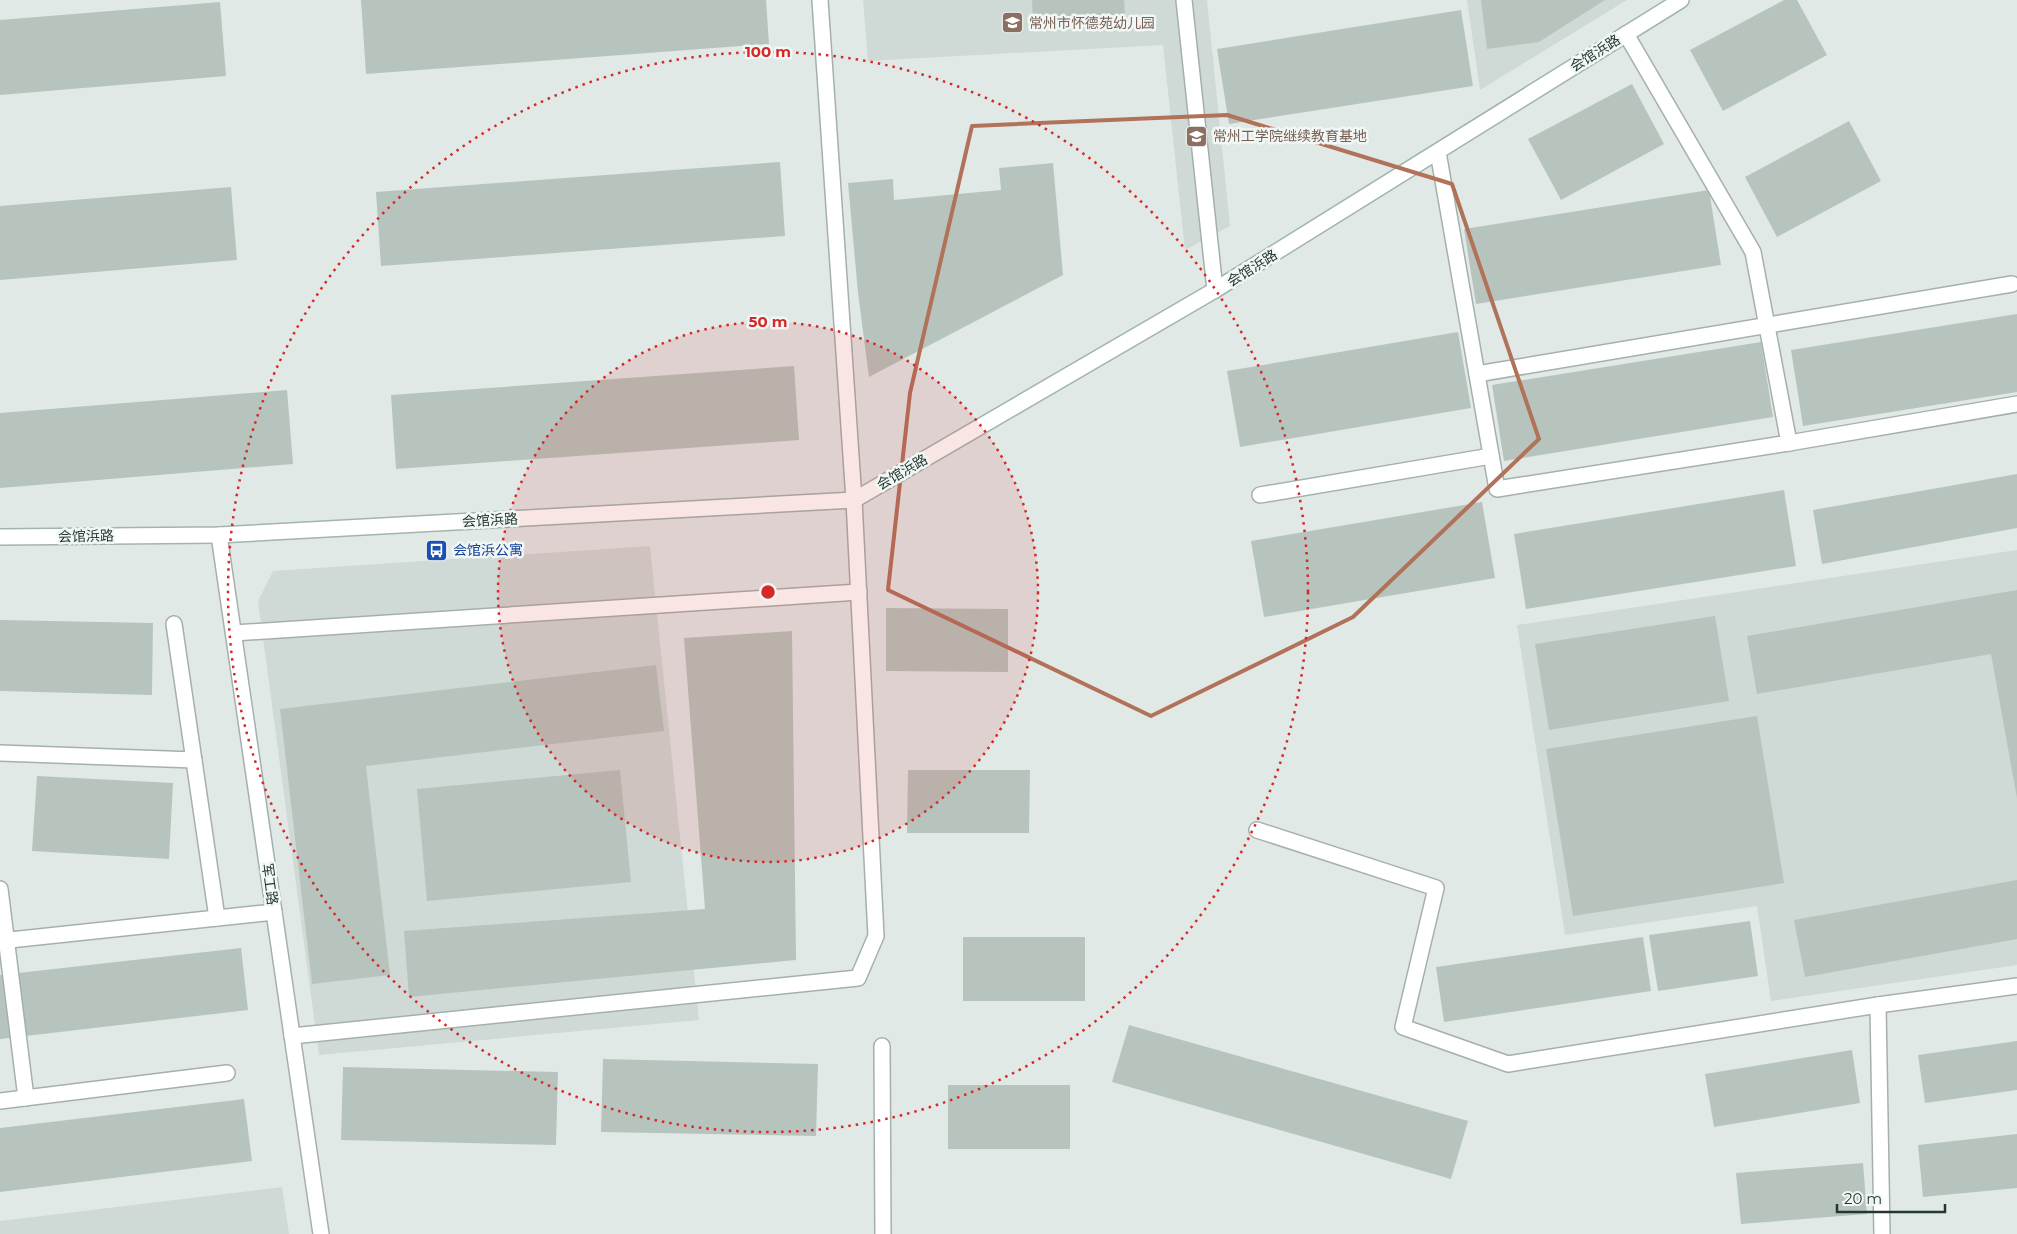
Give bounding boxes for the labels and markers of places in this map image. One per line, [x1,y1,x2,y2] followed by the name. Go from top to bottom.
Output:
[1001,11,1025,35] school or university icon: 常州市怀德苑幼儿园
[1029,14,1155,32] place label: 常州市怀德苑幼儿园
[1185,124,1209,148] school or university icon: 常州工学院继续教育基地
[1213,127,1367,145] place label: 常州工学院继续教育基地
[425,538,449,562] bus stop icon: 会馆浜公寓
[453,541,523,559] place label: 会馆浜公寓
[759,583,777,601] centre of rings

